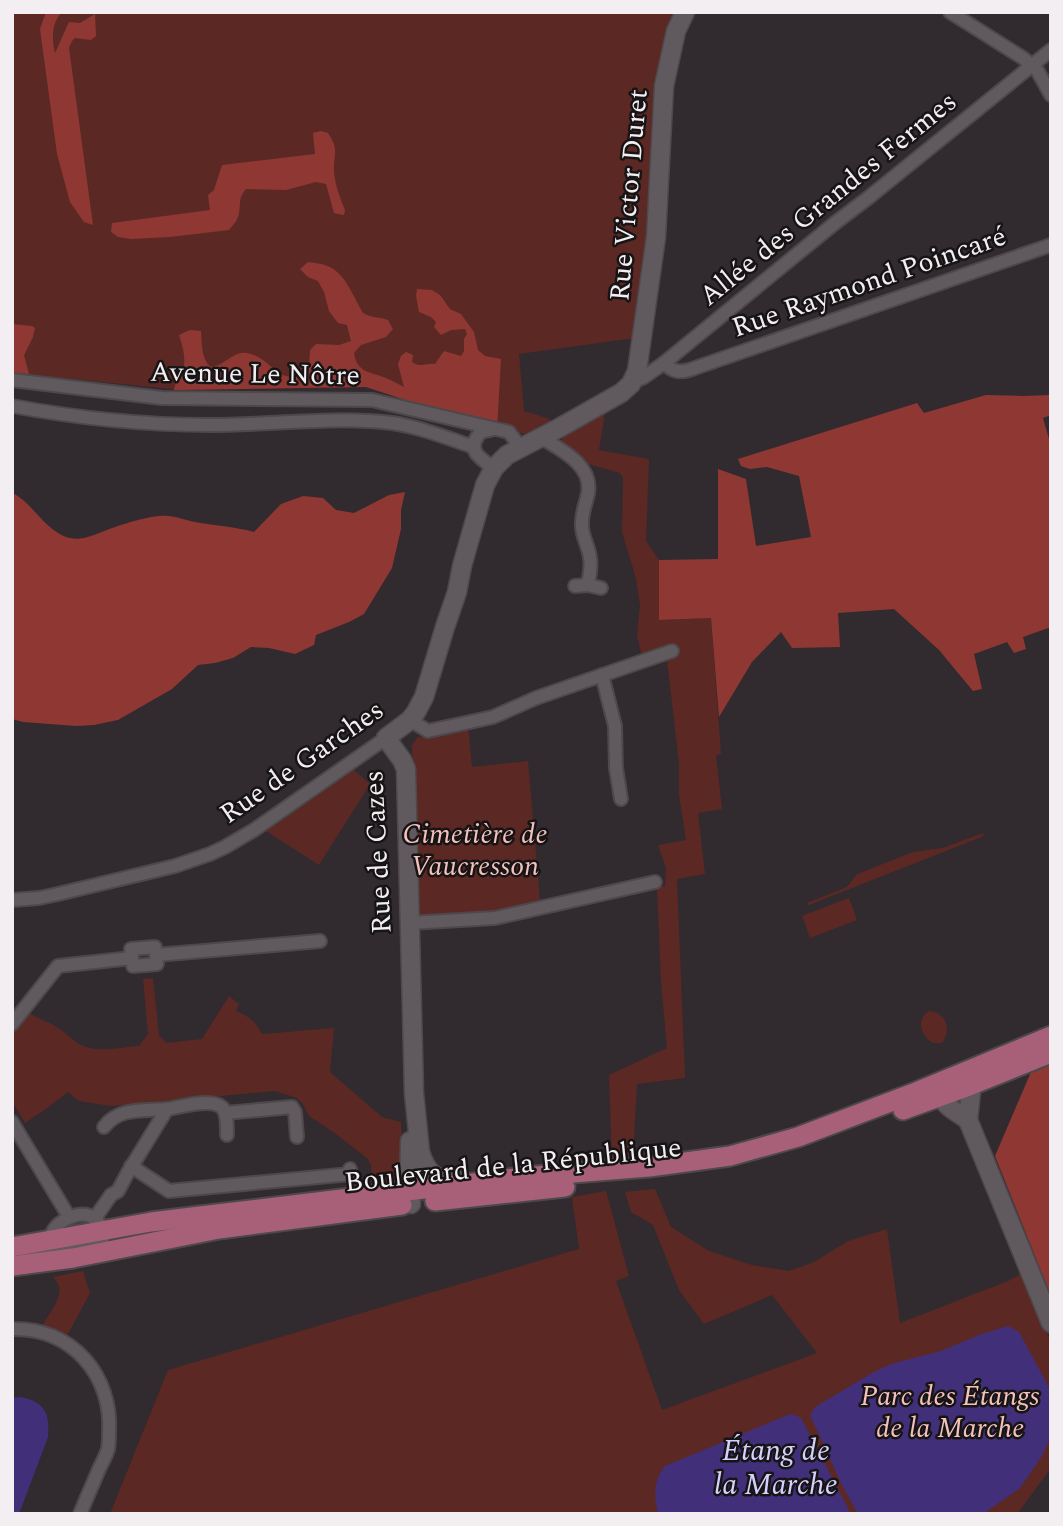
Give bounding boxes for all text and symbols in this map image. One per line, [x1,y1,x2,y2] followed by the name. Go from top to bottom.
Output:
[690,81,966,317] street label: Allée des Grandes Fermes
[598,87,660,303] street label: Rue Victor Duret
[726,215,1012,349] street label: Rue Raymond Poincaré
[150,351,360,397] street label: Avenue Le Nôtre
[211,689,393,835] street label: Rue de Garches
[352,769,404,935] street label: Rue de Cazes
[402,813,548,888] park label: Cimetière de Vaucresson
[342,1126,684,1204] street label: Boulevard de la République
[861,1375,1039,1450] park label: Parc des Étangs de la Marche
[714,1428,838,1508] water label: Étang de la Marche

